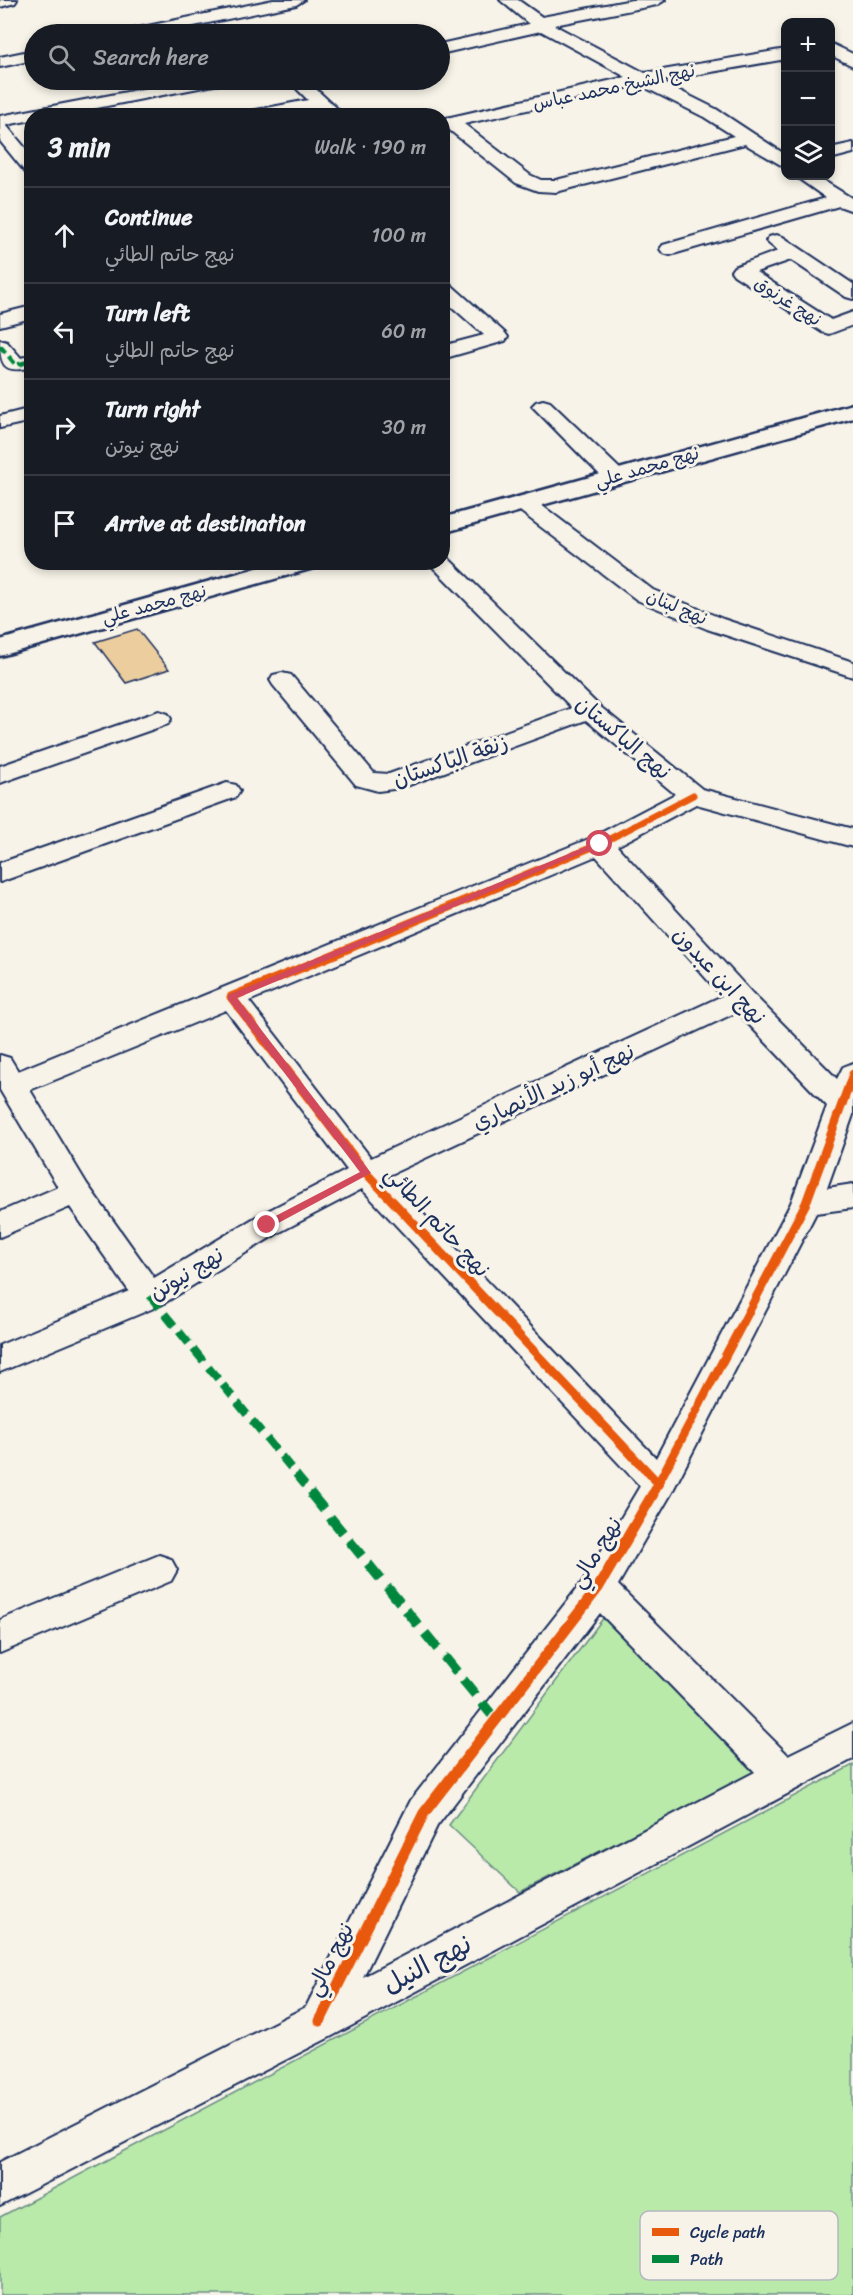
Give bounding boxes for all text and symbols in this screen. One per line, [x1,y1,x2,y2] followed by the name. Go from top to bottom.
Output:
[781,18,835,180] map controls
[781,18,835,72] button: +
[24,24,450,90] search box
[93,38,209,77] text: Search here
[45,41,78,74] icon: search
[530,54,698,120] street label: نهج الشيخ محمد عباس
[781,72,835,126] button: −
[48,124,110,170] text: 3 min
[781,126,835,180] button: layers
[314,130,426,165] text: Walk · 190 m
[105,198,193,237] text: Continue
[372,218,426,253] text: 100 m
[48,219,81,252] icon: ahead
[105,237,235,272] text: نهج حاتم الطائي
[748,267,828,335] street label: نهج غرنوق
[105,294,190,333] text: Turn left
[381,314,426,349] text: 60 m
[48,315,81,348] icon: left
[105,333,235,368] text: نهج حاتم الطائي
[105,390,200,429] text: Turn right
[382,410,426,445] text: 30 m
[48,411,81,444] icon: right
[105,429,180,464] text: نهج نيوتن
[591,437,703,497] street label: نهج محمد علي
[105,504,306,543] text: Arrive at destination
[48,507,81,540] icon: arrive
[98,575,210,633] street label: نهج محمد علي
[641,580,713,634] street label: نهج لبنان
[566,685,681,790] street label: نهج الباكستان
[387,723,513,798] street label: زنقة الباكستان
[586,830,612,856] route start
[663,917,776,1034] street label: نهج ابن عبدون
[465,1032,641,1141] street label: نهج أبو زيد الأنصاري
[375,1156,500,1287] street label: نهج حاتم الطائي
[253,1211,279,1237] route end
[141,1236,231,1311] street label: نهج نيوتن
[558,1509,633,1596] street label: نهج مالي
[294,1915,365,2003] street label: نهج مالي
[373,1920,481,2008] street label: نهج النيل
[640,2211,838,2280] legend
[690,2218,765,2247] text: Cycle path
[690,2245,723,2274] text: Path

